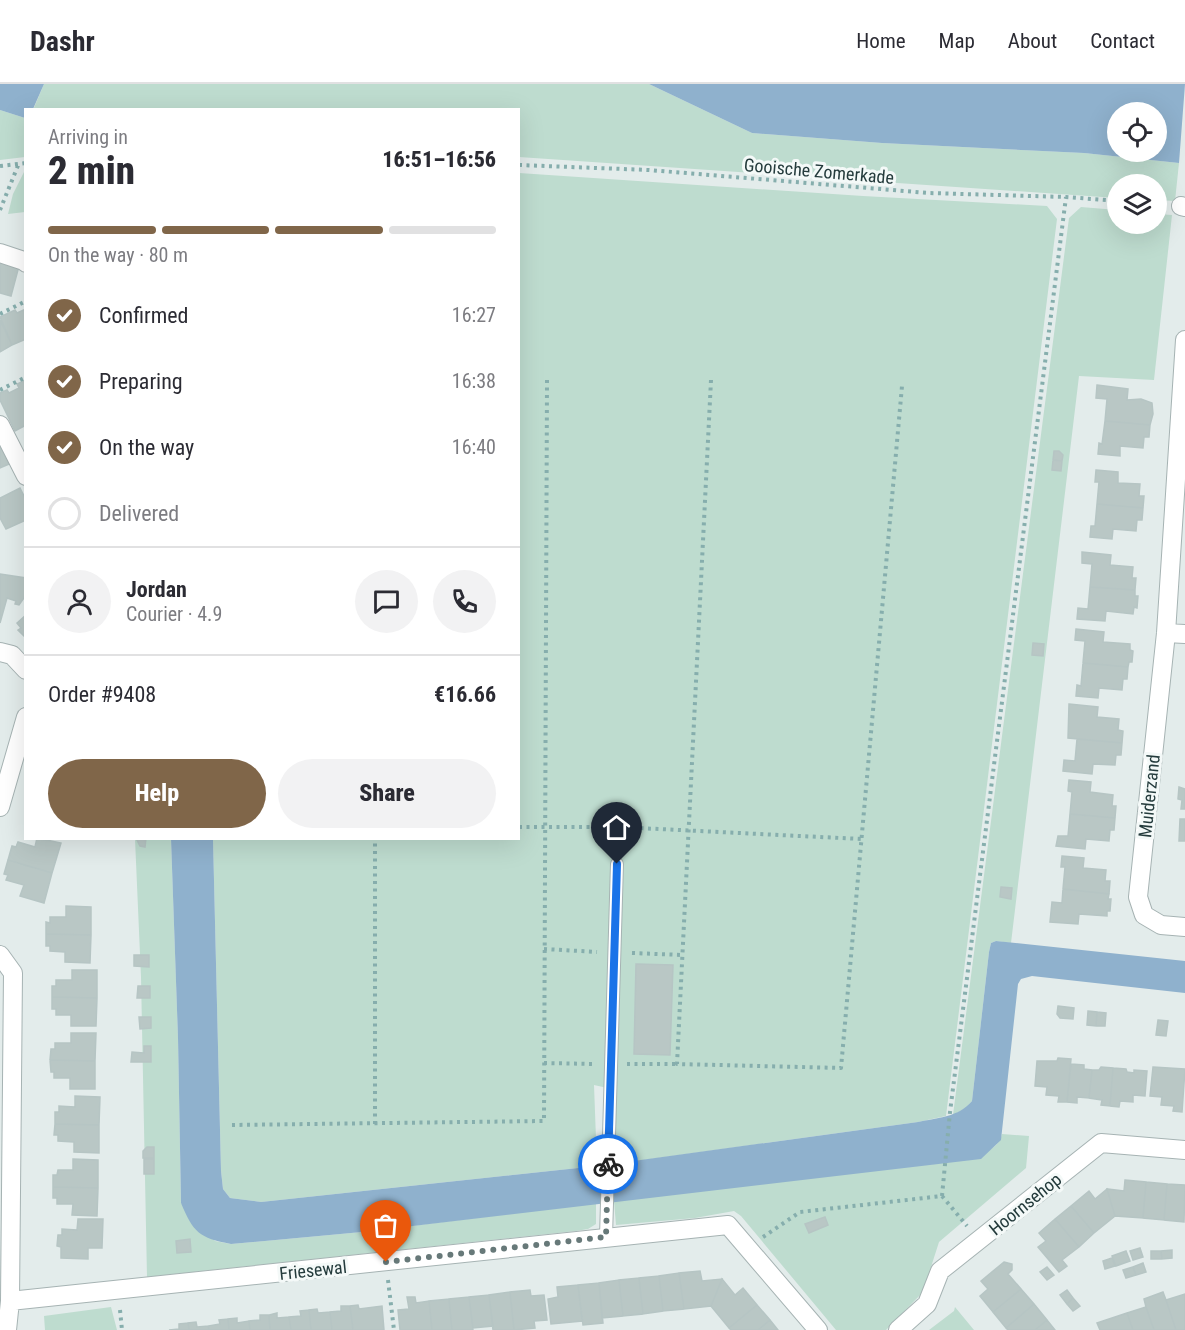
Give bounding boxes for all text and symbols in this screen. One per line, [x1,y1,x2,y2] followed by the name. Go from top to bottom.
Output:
[30,25,95,58] text: Dashr
[856,29,906,53] text: Home
[939,29,975,53] text: Map
[1008,29,1057,53] text: About
[1090,29,1155,53] text: Contact
[1107,102,1167,234] map controls
[1107,102,1167,162] button: locate
[48,125,128,149] text: Arriving in
[382,147,496,172] text: 16:51–16:56
[48,148,135,194] text: 2 min
[743,154,895,188] street label: Gooische Zomerkade
[1107,174,1167,234] button: layers
[48,243,188,267] text: On the way · 80 m
[48,299,81,332] icon: check
[99,303,188,328] text: Confirmed
[452,303,496,327] text: 16:27
[48,365,81,398] icon: check
[99,369,183,394] text: Preparing
[452,369,496,393] text: 16:38
[48,431,81,464] icon: check
[99,435,194,460] text: On the way
[452,435,496,459] text: 16:40
[99,501,179,526] text: Delivered
[48,570,111,633] button: person
[355,570,418,633] button: chat
[433,570,496,633] button: phone
[126,577,187,602] text: Jordan
[126,602,222,626] text: Courier · 4.9
[48,682,156,707] text: Order #9408
[434,682,496,707] text: €16.66
[1134,753,1164,839] street label: Muiderzand
[48,759,266,828] button: Help
[278,759,496,828] button: Share
[591,802,642,864] pin
[600,811,633,844] icon: home
[578,1134,638,1194] courier
[592,1148,625,1181] icon: bike
[985,1168,1065,1239] street label: Hoornsehop
[360,1200,411,1262] pin
[369,1209,402,1242] icon: bag
[278,1256,348,1284] street label: Friesewal

